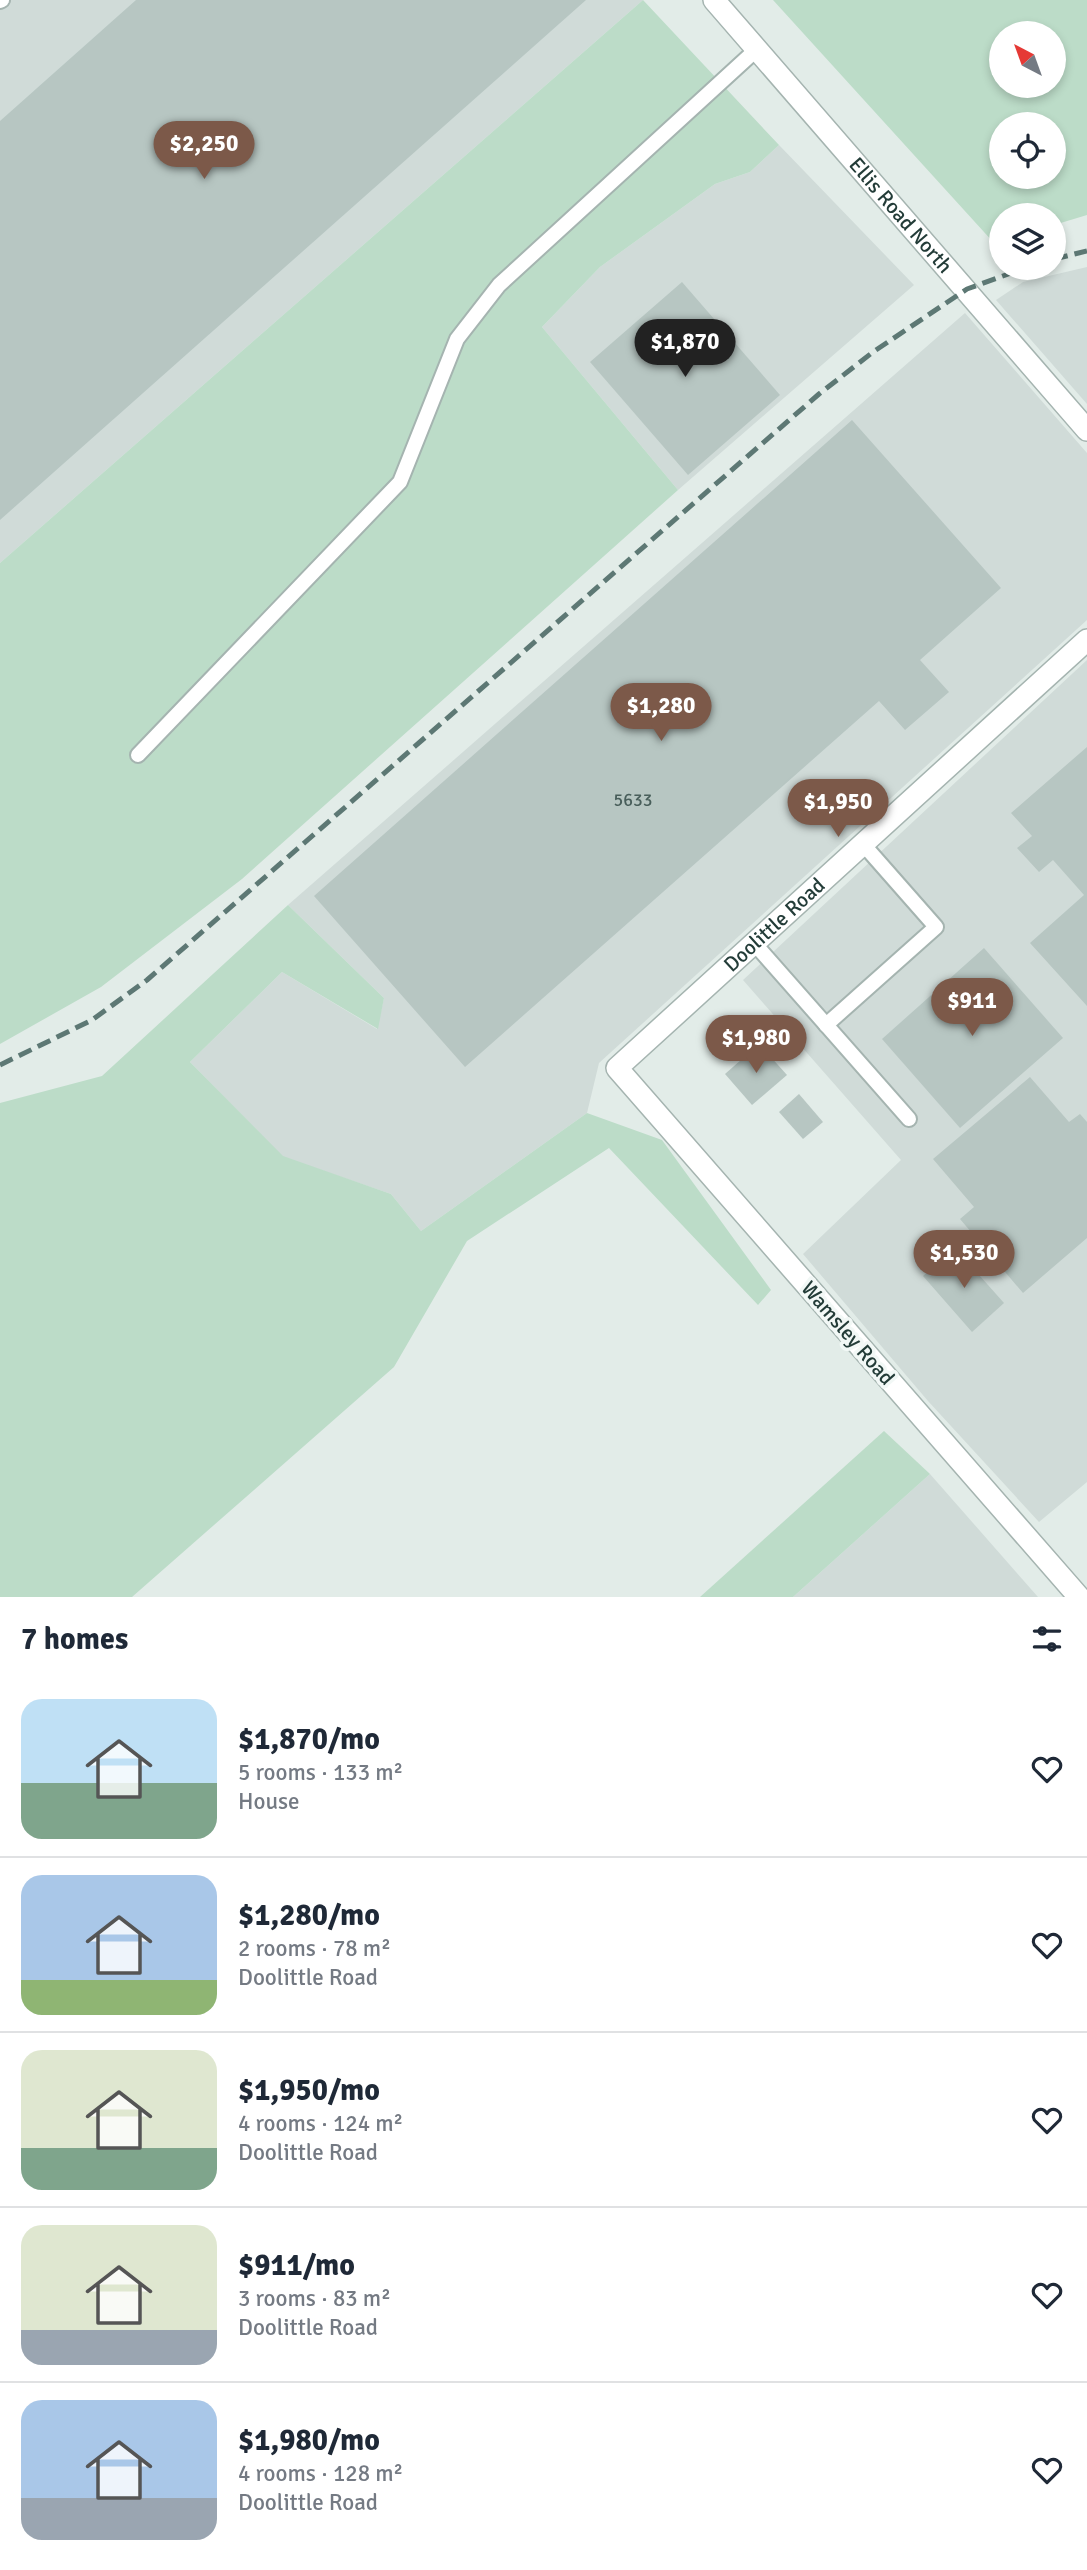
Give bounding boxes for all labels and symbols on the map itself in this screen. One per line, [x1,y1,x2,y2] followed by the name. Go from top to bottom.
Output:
[989,21,1066,98] north arrow
[147,122,261,181] pin: $2,250
[843,152,958,279] street label: Ellis Road North
[628,320,742,379] pin: $1,870
[604,684,718,743] pin: $1,280
[781,780,895,839] pin: $1,950
[614,789,652,811] house number: 5633
[718,872,830,977] street label: Doolittle Road
[931,978,1013,1038] pin: $911
[699,1016,813,1075] pin: $1,980
[907,1230,1021,1290] pin: $1,530
[796,1276,900,1390] street label: Wamsley Road

